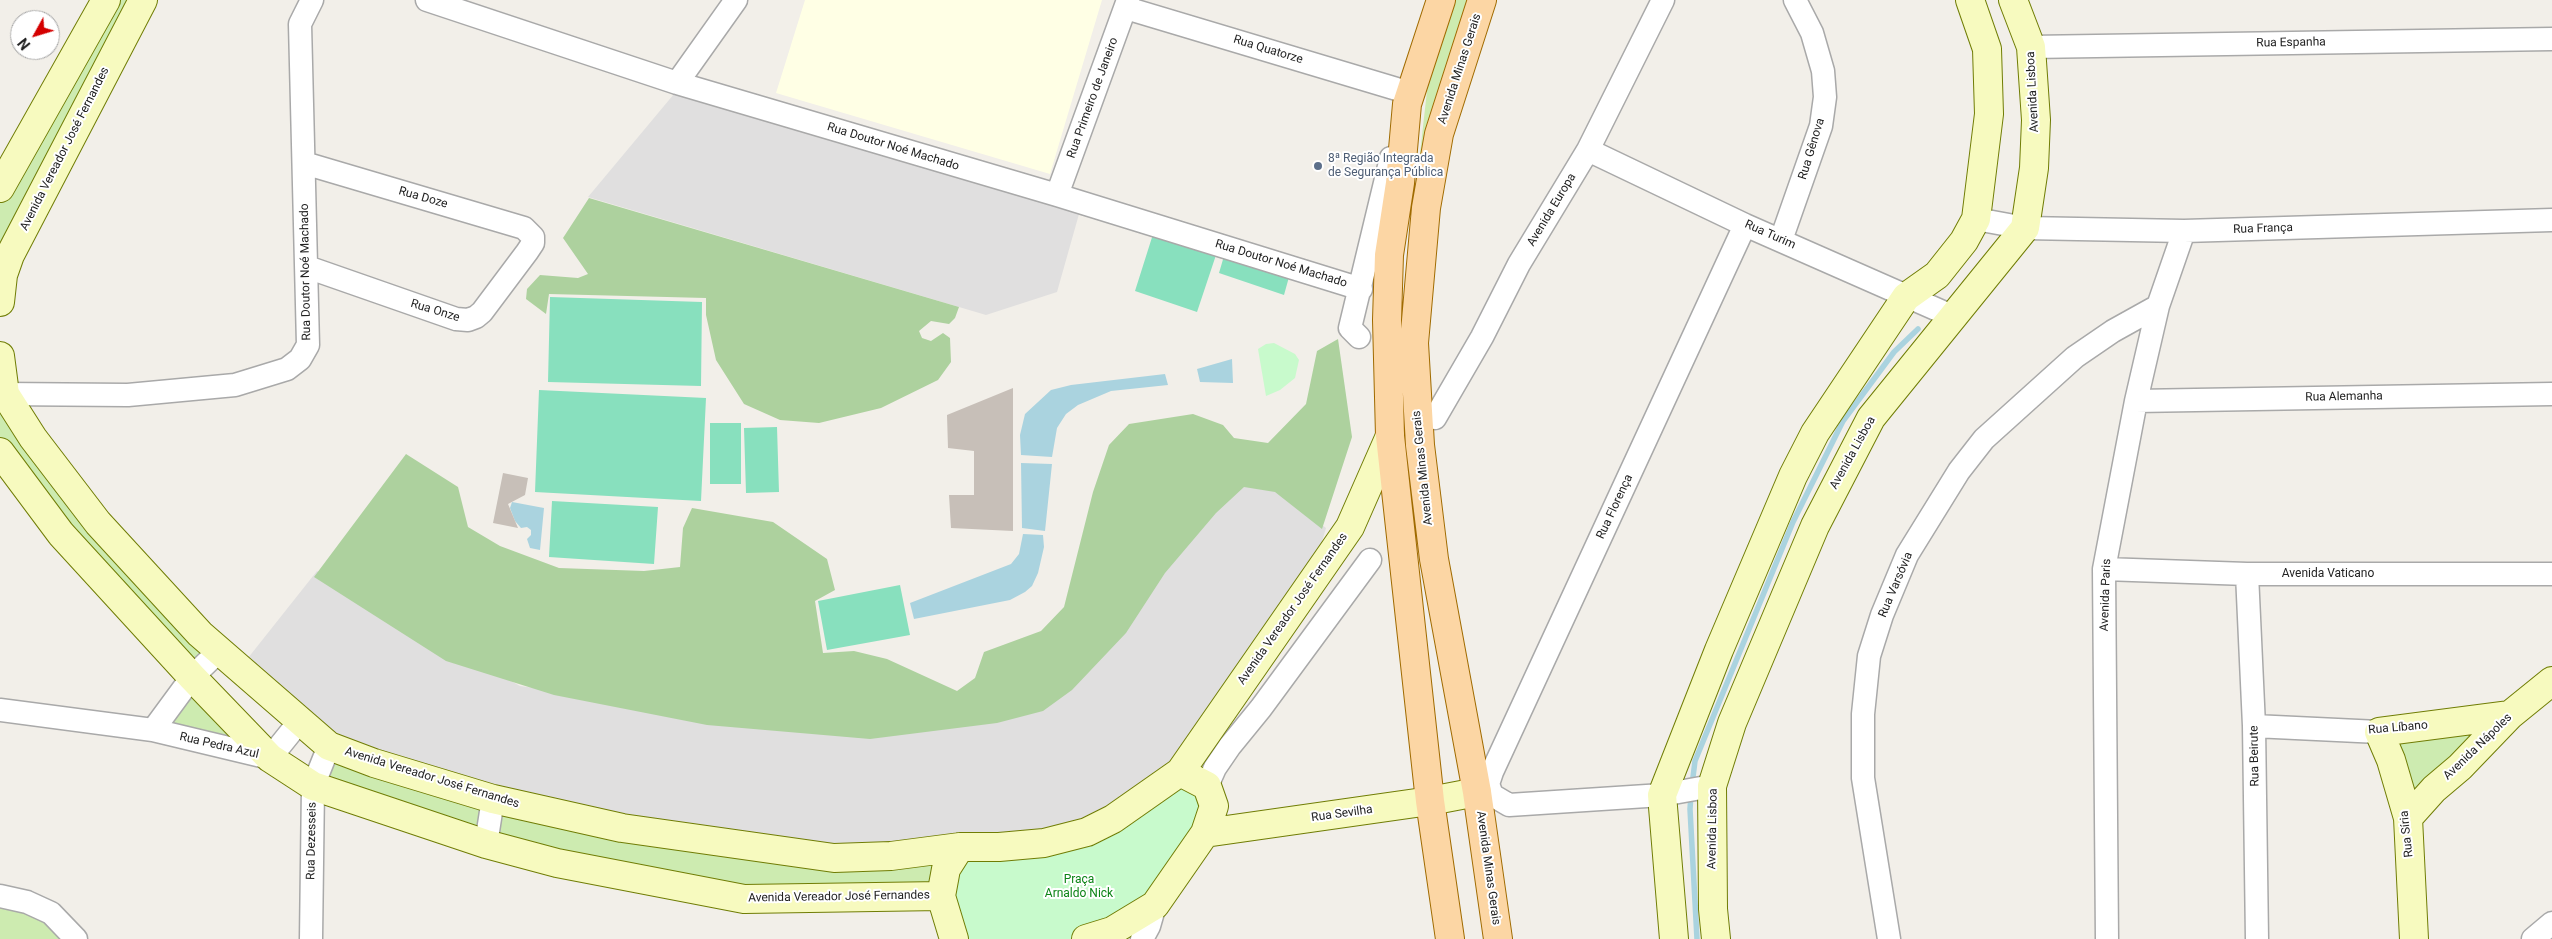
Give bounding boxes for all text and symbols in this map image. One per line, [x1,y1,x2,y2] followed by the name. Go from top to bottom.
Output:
[10,10,60,60] north arrow
[1435,12,1485,126] street label: Avenida Minas Gerais
[1232,33,1304,67] street label: Rua Quatorze
[15,35,33,53] text: N
[2256,35,2326,51] street label: Rua Espanha
[1064,36,1122,160] street label: Rua Primeiro de Janeiro
[2024,51,2042,133] street label: Avenida Lisboa
[17,65,113,233] street label: Avenida Vereador José Fernandes
[1796,116,1828,182] street label: Rua Gênova
[825,120,961,174] street label: Rua Doutor Noé Machado
[1328,152,1443,180] place label: 8ª Região Integrada de Segurança Pública
[1312,160,1324,172] marker: 8ª Região Integrada de Segurança Pública
[1524,171,1580,249] street label: Avenida Europa
[397,184,449,212] street label: Rua Doze
[298,203,314,341] street label: Rua Doutor Noé Machado
[1742,217,1798,253] street label: Rua Turim
[2233,221,2293,237] street label: Rua França
[1213,237,1349,291] street label: Rua Doutor Noé Machado
[409,297,461,325] street label: Rua Onze
[2305,389,2383,405] street label: Rua Alemanha
[1410,410,1436,526] street label: Avenida Minas Gerais
[1827,414,1879,492] street label: Avenida Lisboa
[1594,472,1636,542] street label: Rua Florença
[1235,530,1351,688] street label: Avenida Vereador José Fernandes
[1876,550,1916,620] street label: Rua Varsóvia
[2098,558,2114,632] street label: Avenida Paris
[2282,567,2374,581] street label: Avenida Vaticano
[2441,711,2515,783] street label: Avenida Nápoles
[2368,718,2428,738] street label: Rua Líbano
[2247,725,2263,787] street label: Rua Beirute
[178,730,260,762] street label: Rua Pedra Azul
[343,745,521,811] street label: Avenida Vereador José Fernandes
[1705,788,1721,870] street label: Avenida Lisboa
[304,802,320,880] street label: Rua Dezesseis
[1310,803,1374,825] street label: Rua Sevilha
[1473,810,1503,926] street label: Avenida Minas Gerais
[2397,810,2417,858] street label: Rua Síria
[1045,873,1113,901] park label: Praça Arnaldo Nick
[748,888,930,906] street label: Avenida Vereador José Fernandes

